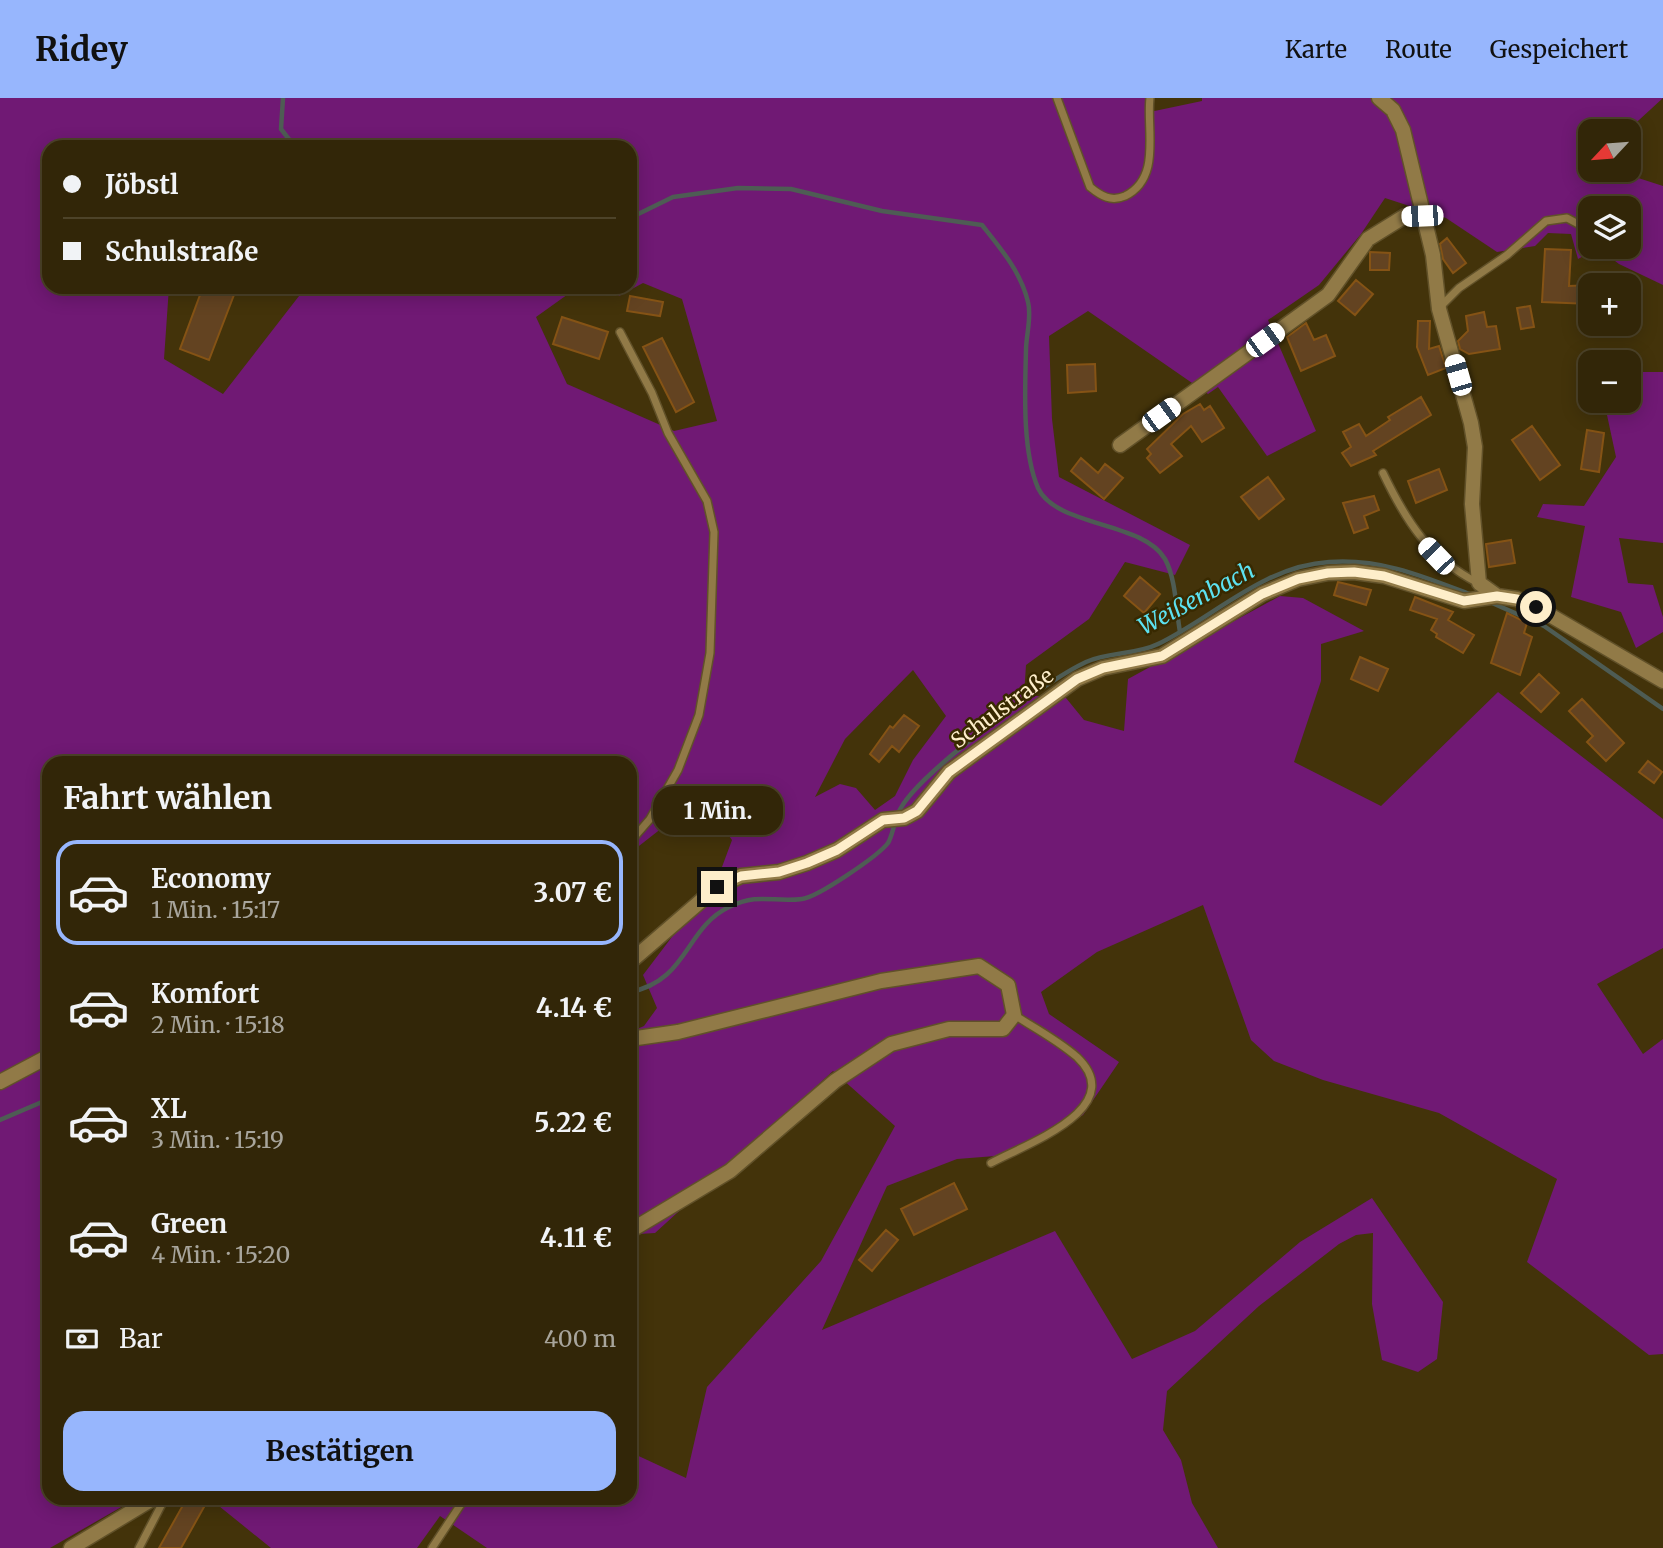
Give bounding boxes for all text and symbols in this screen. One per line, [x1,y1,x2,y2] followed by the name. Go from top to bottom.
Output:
[35,29,128,70] text: Ridey
[1285,34,1347,65] text: Karte
[1385,34,1452,65] text: Route
[1490,34,1628,65] text: Gespeichert
[1578,119,1642,182] north arrow
[1578,119,1641,413] map controls
[105,168,178,201] text: Jöbstl
[1578,196,1641,259] button: layers
[1401,205,1444,227] car
[105,235,258,268] text: Schulstraße
[1578,273,1641,336] button: +
[1242,319,1289,361] car
[1578,350,1641,413] button: −
[1443,352,1474,398] car
[1138,394,1185,436] car
[1414,534,1459,578] car
[1133,555,1259,641] water label: Weißenbach
[1520,591,1552,623] route start
[945,662,1059,754] street label: Schulstraße
[63,778,272,818] text: Fahrt wählen
[652,786,782,834] callout: 1 Min.
[684,796,752,825] text: 1 Min.
[67,861,130,924] icon: car
[151,862,271,895] text: Economy
[701,871,733,903] route end
[534,876,612,909] text: 3.07 €
[151,895,280,924] text: 1 Min. · 15:17
[67,976,130,1039] icon: car
[151,977,260,1010] text: Komfort
[536,991,612,1024] text: 4.14 €
[151,1010,285,1039] text: 2 Min. · 15:18
[67,1091,130,1154] icon: car
[151,1092,187,1125] text: XL
[534,1106,612,1139] text: 5.22 €
[151,1125,284,1154] text: 3 Min. · 15:19
[67,1206,130,1269] icon: car
[151,1207,227,1240] text: Green
[540,1221,612,1254] text: 4.11 €
[151,1240,290,1269] text: 4 Min. · 15:20
[63,1320,101,1358] icon: cash
[119,1322,163,1355] text: Bar
[544,1324,616,1353] text: 400 m
[63,1411,616,1491] button: Bestätigen

